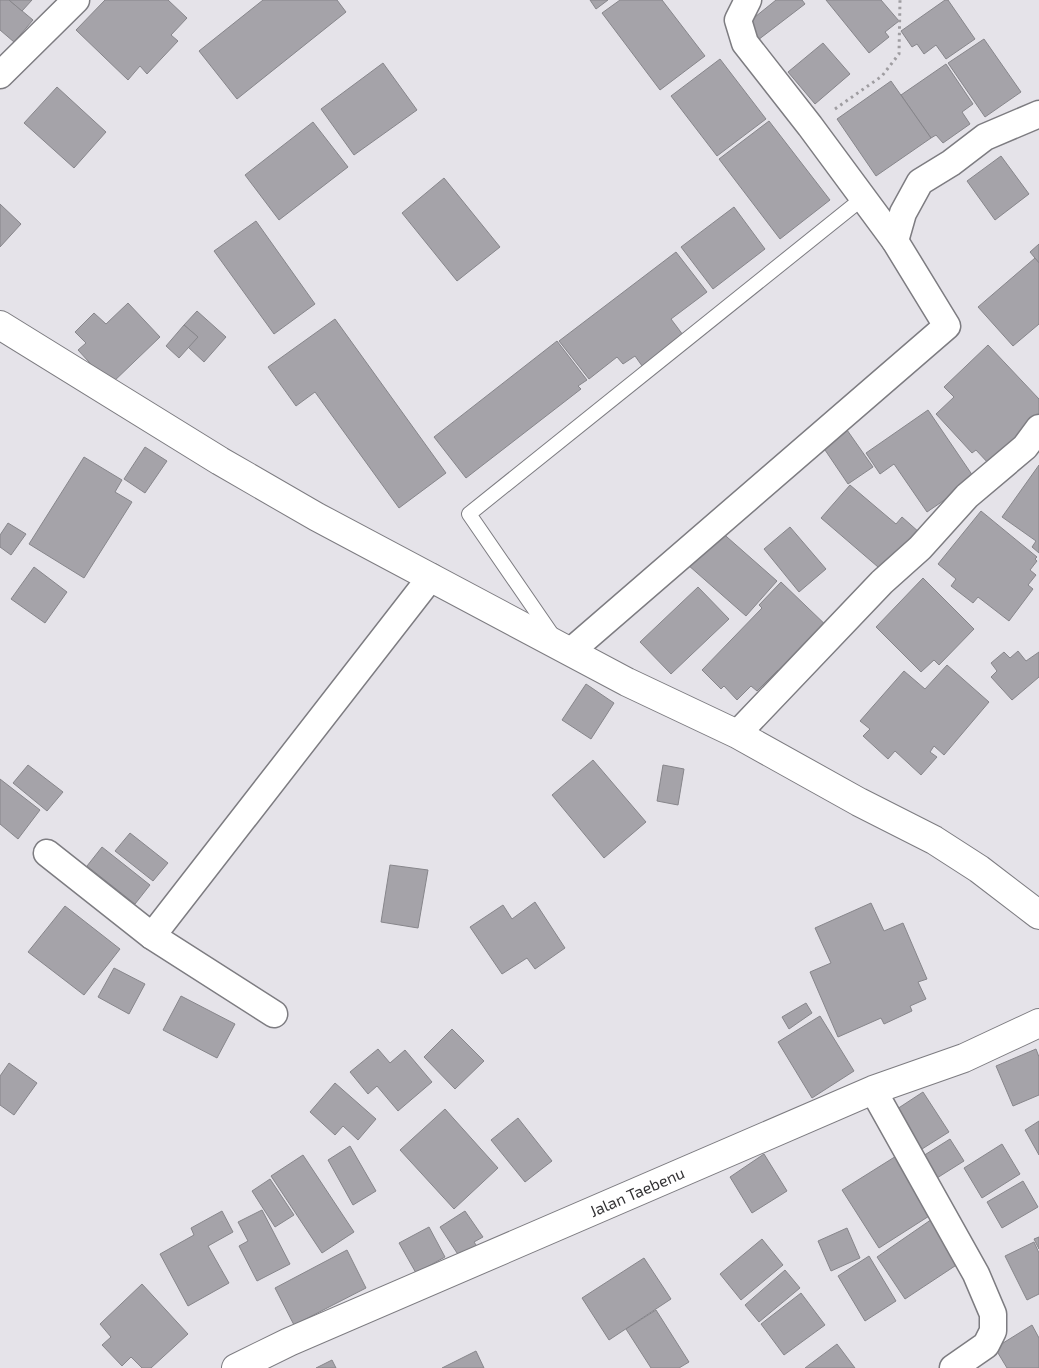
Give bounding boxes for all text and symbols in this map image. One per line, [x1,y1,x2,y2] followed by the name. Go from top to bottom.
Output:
[586,1163,687,1220] street label: Jalan Taebenu

